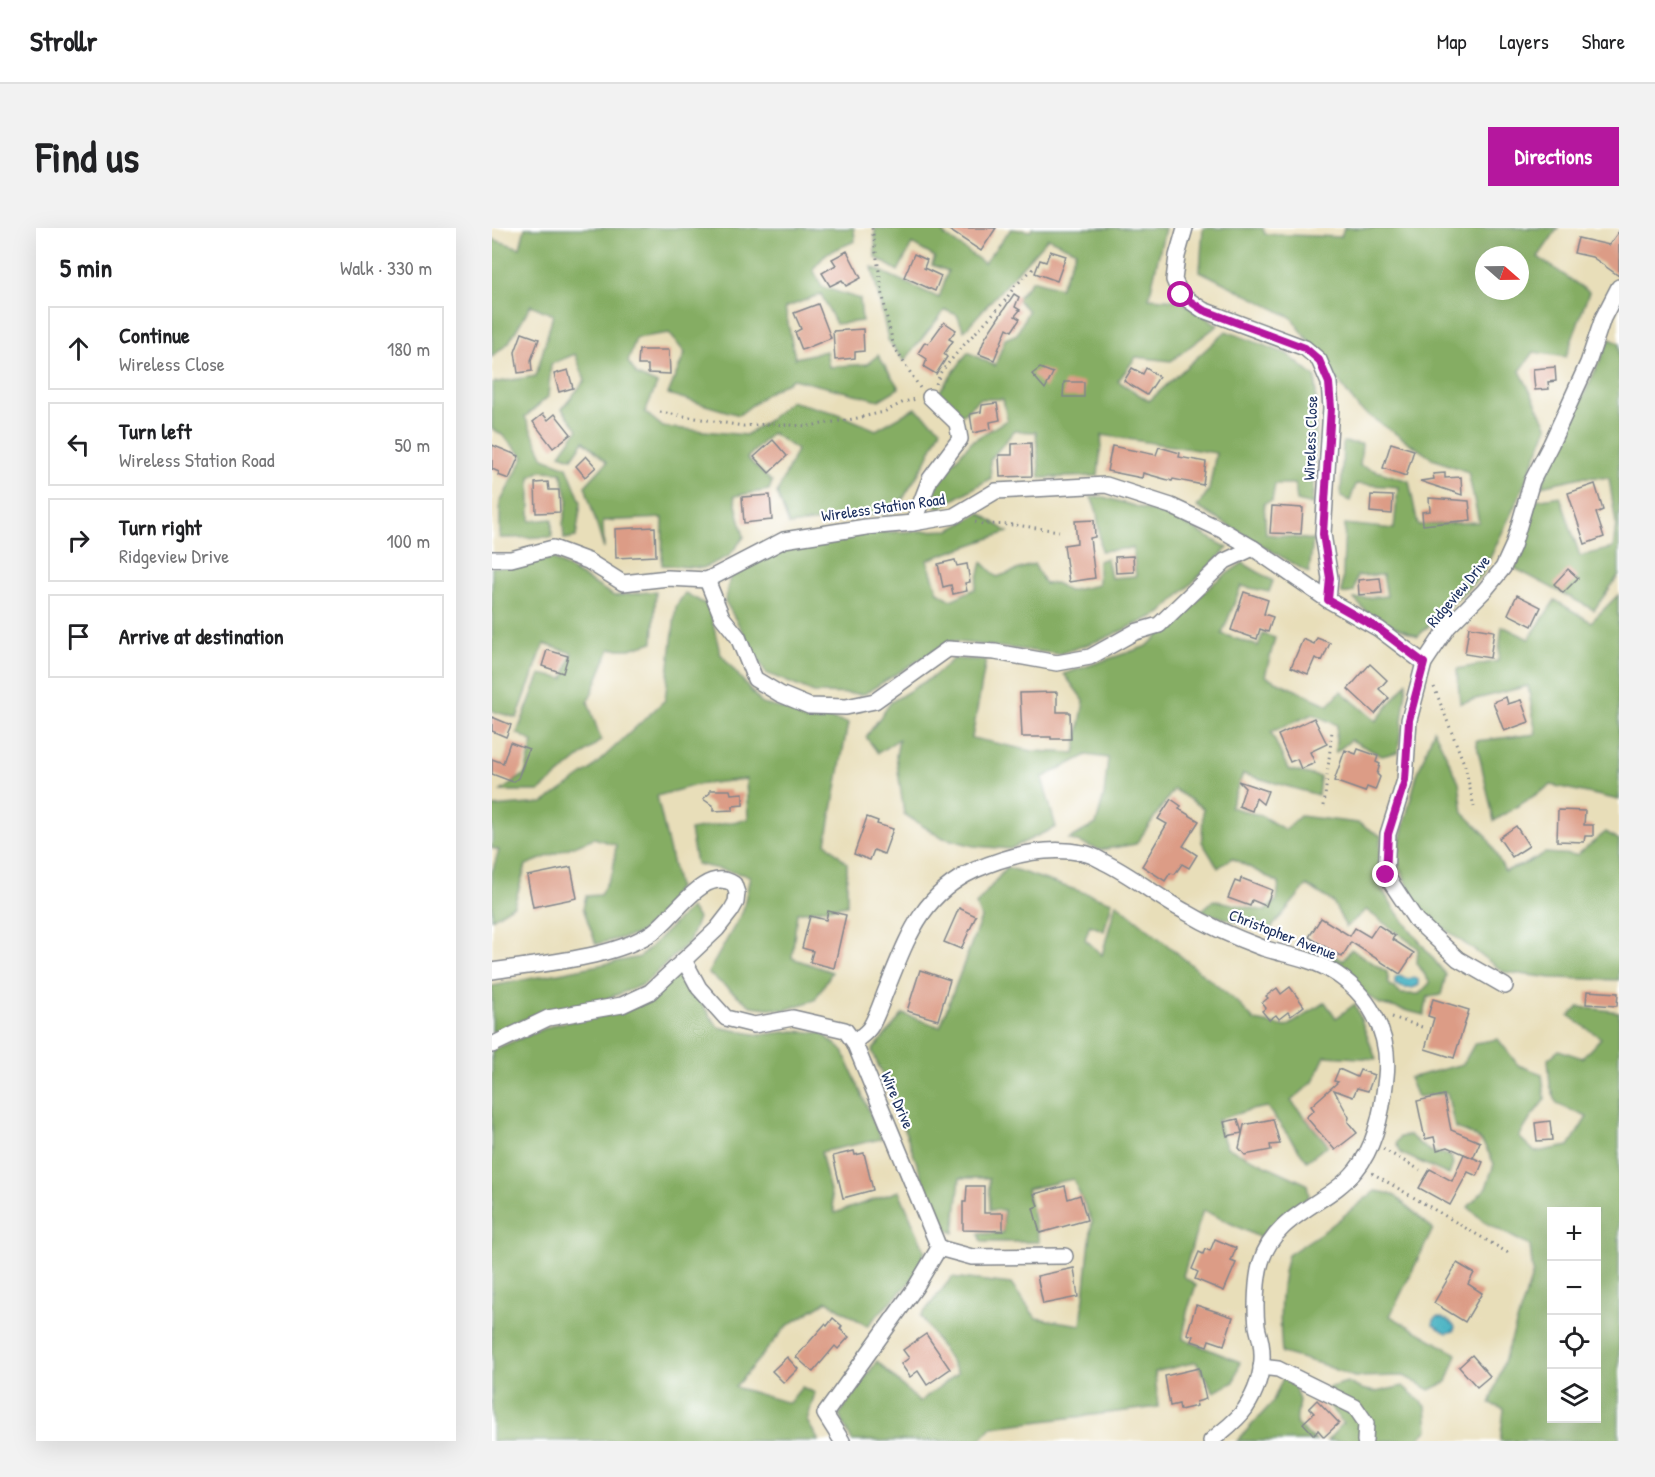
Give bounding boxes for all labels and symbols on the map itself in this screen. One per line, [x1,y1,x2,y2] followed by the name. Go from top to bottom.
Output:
[1475,246,1529,300] north arrow
[1167,281,1193,307] route start
[1298,395,1322,481] street label: Wireless Close
[820,487,946,527] street label: Wireless Station Road
[1421,550,1495,632] street label: Ridgeview Drive
[1372,861,1398,887] route end
[1226,903,1341,965] street label: Christopher Avenue
[876,1068,920,1132] street label: Wire Drive

